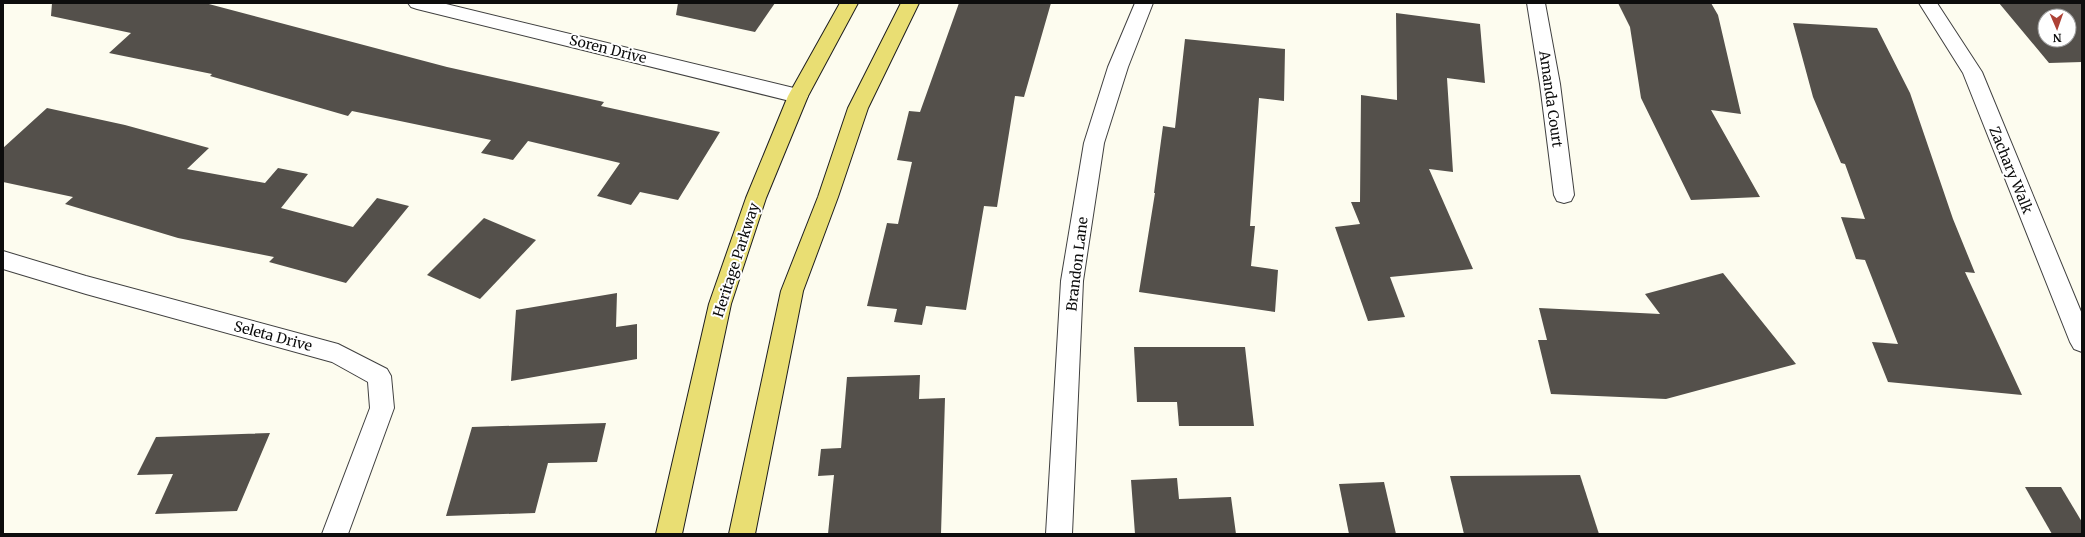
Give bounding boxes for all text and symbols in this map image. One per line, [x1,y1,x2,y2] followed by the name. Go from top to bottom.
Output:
[2037,8,2077,48] north arrow
[568,31,648,67] street label: Soren Drive
[2052,31,2062,45] text: N
[1535,48,1567,149] street label: Amanda Court
[1985,124,2037,216] street label: Zachary Walk
[709,200,763,320] street label: Heritage Parkway
[1062,216,1092,312] street label: Brandon Lane
[232,317,314,355] street label: Seleta Drive

